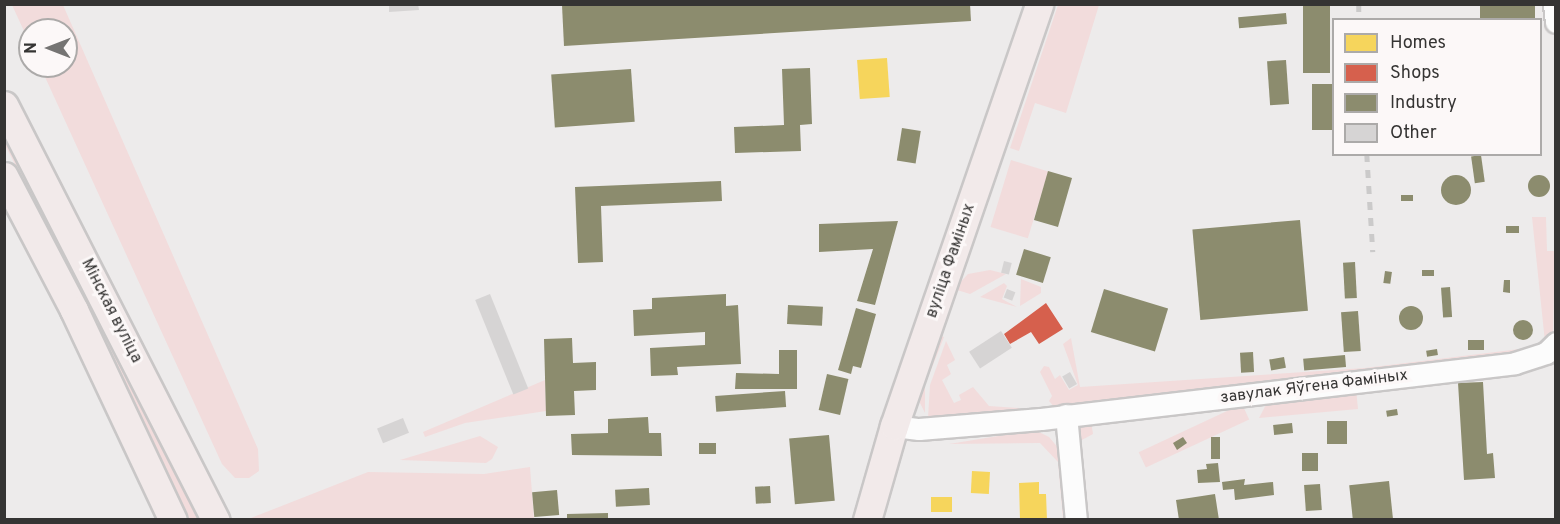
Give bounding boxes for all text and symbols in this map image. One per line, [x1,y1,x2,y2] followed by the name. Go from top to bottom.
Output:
[18,18,78,78] north arrow
[1332,18,1542,156] legend
[1390,32,1446,55] text: Homes
[22,42,42,54] text: N
[1390,62,1440,85] text: Shops
[1390,92,1457,115] text: Industry
[1390,122,1437,145] text: Other
[922,201,980,321] street label: вуліца Фаміных
[76,256,146,366] street label: Мінская вуліца
[1219,366,1409,408] street label: завулак Яўгена Фаміных

